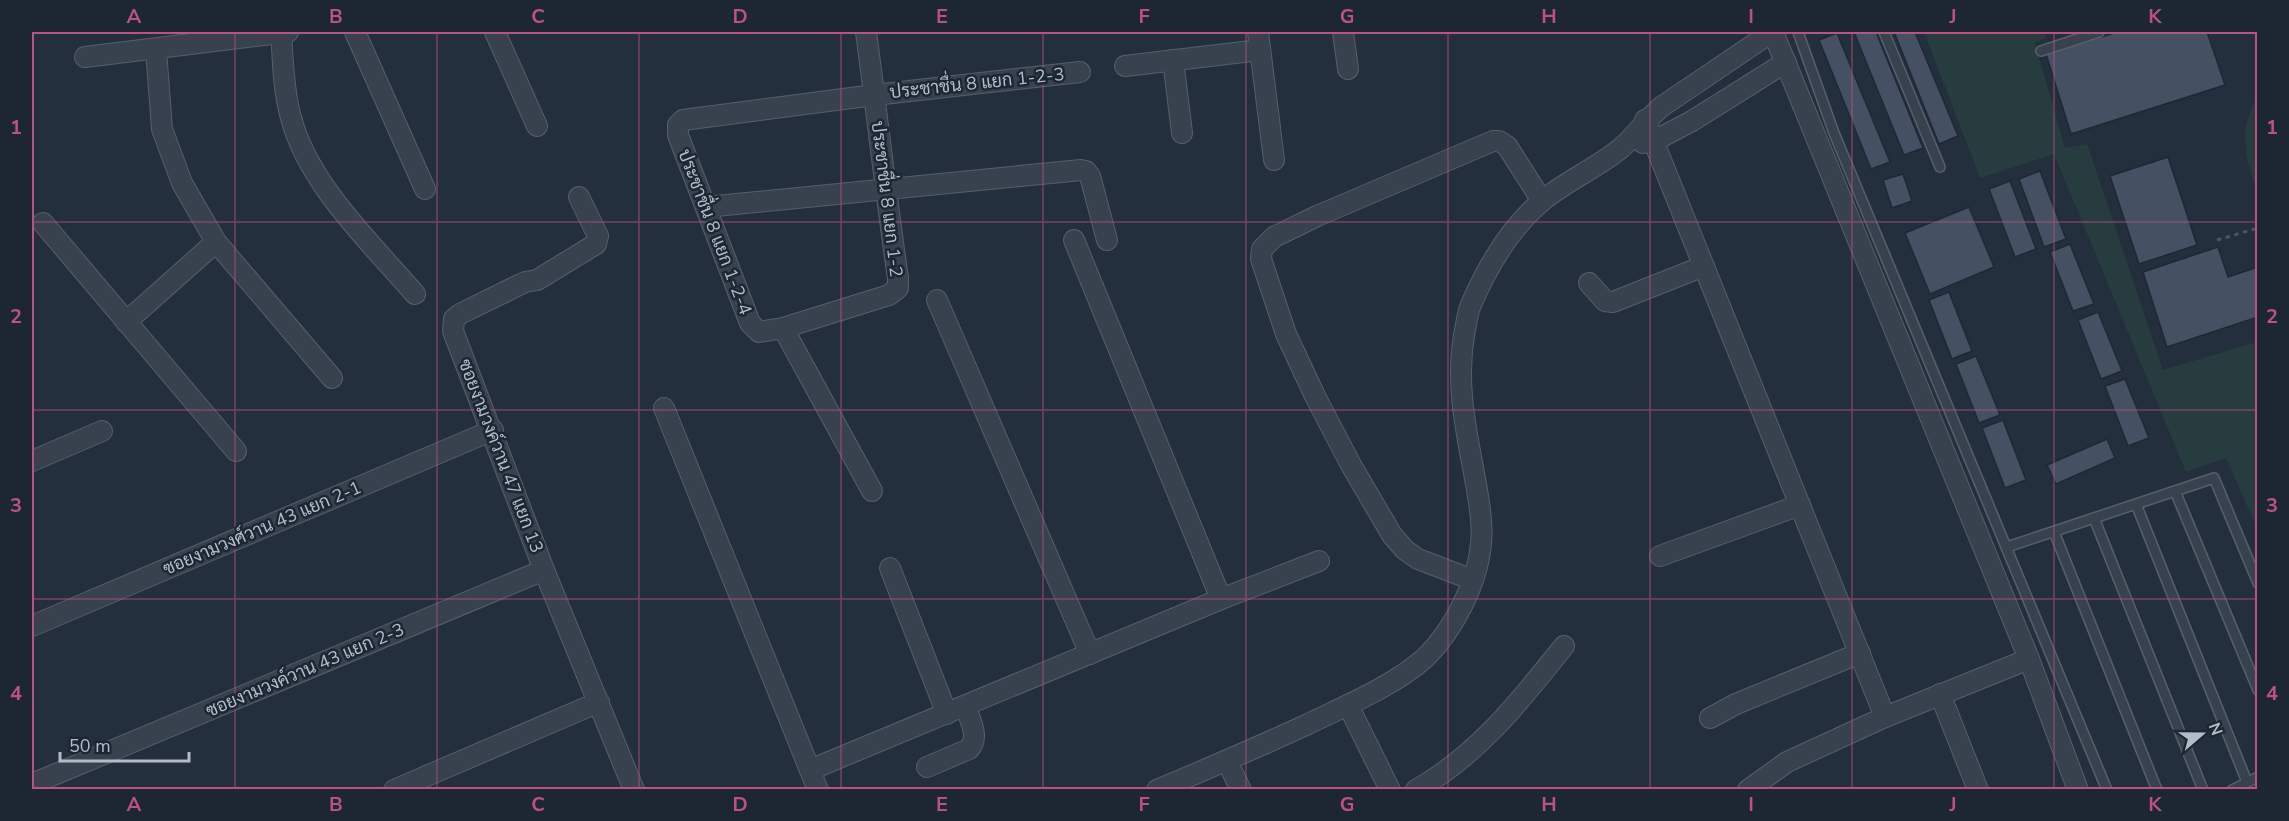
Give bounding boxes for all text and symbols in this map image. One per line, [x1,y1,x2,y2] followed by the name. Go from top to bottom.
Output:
[127,3,142,30] text: A
[329,3,343,30] text: B
[531,3,545,30] text: C
[732,3,748,30] text: D
[936,3,948,30] text: E
[1138,3,1150,30] text: F
[1340,3,1354,30] text: G
[1541,3,1557,30] text: H
[1748,3,1754,30] text: I
[1948,3,1957,30] text: J
[2148,3,2162,30] text: K
[888,58,1066,104] street label: ประชาชื่น 8 แยก 1-2-3
[10,114,22,141] text: 1
[2266,114,2278,141] text: 1
[866,119,912,278] street label: ประชาชื่น 8 แยก 1-2
[672,144,761,318] street label: ประชาชื่น 8 แยก 1-2-4
[10,303,22,330] text: 2
[2266,303,2278,330] text: 2
[453,355,550,556] street label: ซอยงามวงค์วาน 47 แยก 13
[159,474,365,581] street label: ซอยงามวงศ์วาน 43 แยก 2-1
[10,492,22,519] text: 3
[2266,492,2278,519] text: 3
[202,616,408,723] street label: ซอยงามวงค์วาน 43 แยก 2-3
[10,680,22,707] text: 4
[2266,680,2278,707] text: 4
[2172,704,2232,764] north arrow
[2203,720,2228,739] text: N
[60,725,189,763] scale bar
[69,734,111,758] text: 50 m
[127,791,142,818] text: A
[329,791,343,818] text: B
[531,791,545,818] text: C
[732,791,748,818] text: D
[936,791,948,818] text: E
[1138,791,1150,818] text: F
[1340,791,1354,818] text: G
[1541,791,1557,818] text: H
[1748,791,1754,818] text: I
[1948,791,1957,818] text: J
[2148,791,2162,818] text: K

